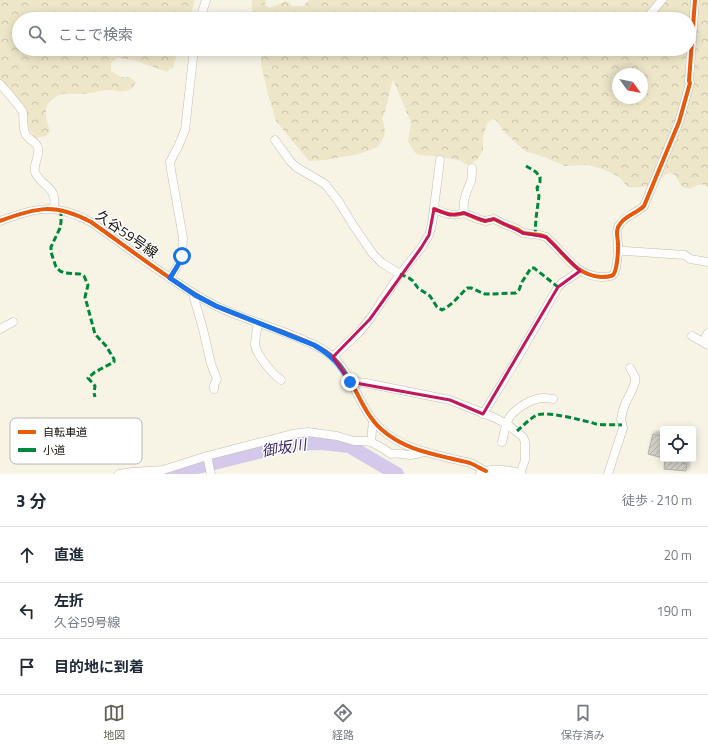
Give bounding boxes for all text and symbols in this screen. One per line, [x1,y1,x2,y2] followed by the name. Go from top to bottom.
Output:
[12,12,696,56] search box
[26,23,48,45] icon: search
[58,23,133,46] text: ここで検索
[612,68,648,104] north arrow
[92,204,163,263] street label: 久谷59号線
[173,247,191,265] route start
[341,373,359,391] route end
[10,418,142,464] legend
[43,424,87,440] text: 自転車道
[660,426,696,462] map controls
[660,426,696,462] button: locate
[260,432,310,462] water label: 御坂川
[43,442,65,458] text: 小道
[16,488,46,514] text: 3 分
[622,490,692,510] text: 徒歩 · 210 m
[54,543,84,566] text: 直進
[16,544,38,566] icon: ahead
[664,545,692,565] text: 20 m
[54,589,84,612] text: 左折
[16,600,38,622] icon: left
[656,601,692,621] text: 190 m
[54,612,121,632] text: 久谷59号線
[54,655,144,678] text: 目的地に到着
[16,656,38,678] icon: arrive
[103,702,125,743] tab: 地図
[332,702,354,743] tab: 経路
[561,702,605,743] tab: 保存済み

